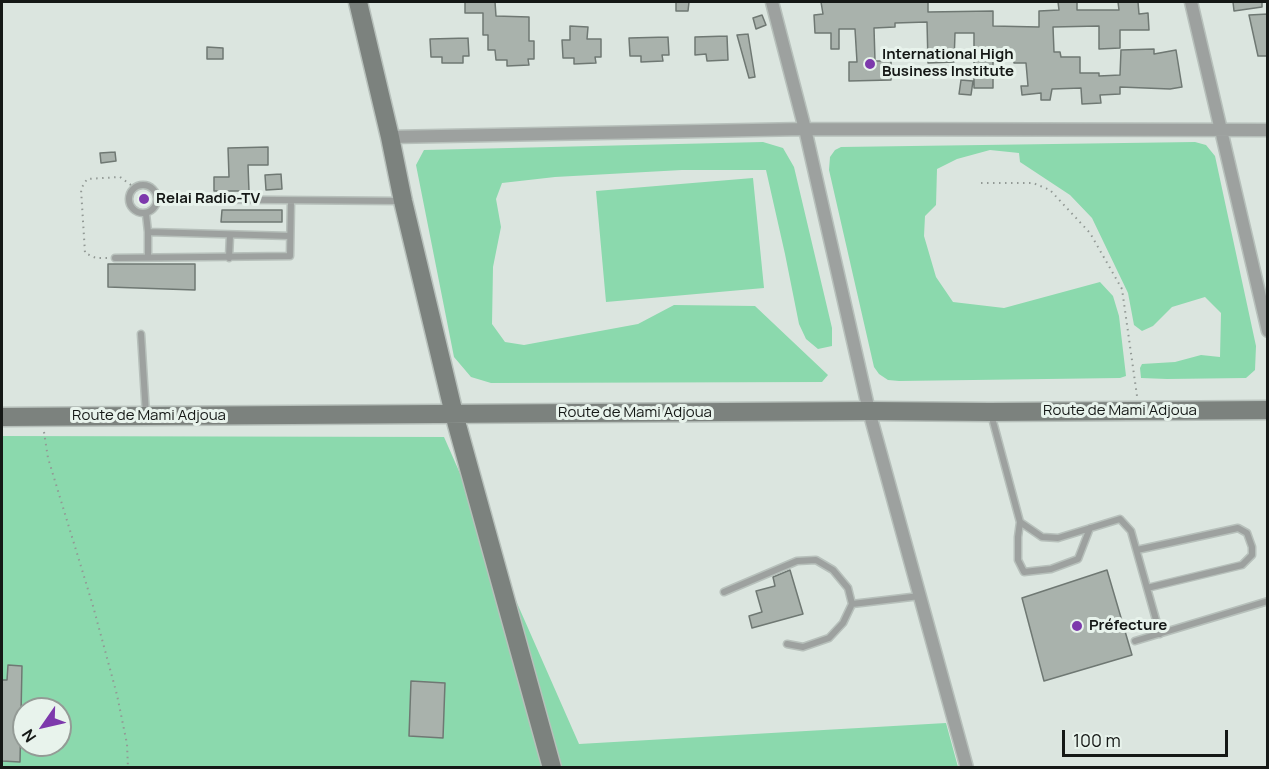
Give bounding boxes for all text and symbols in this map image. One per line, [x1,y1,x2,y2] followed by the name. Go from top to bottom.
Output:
[882,46,1014,81] place label: International High Business Institute
[863,57,877,71] marker: International High Business Institute
[156,190,260,208] place label: Relai Radio-TV
[137,192,151,206] marker: Relai Radio-TV
[1043,402,1197,420] street label: Route de Mami Adjoua
[558,404,712,422] street label: Route de Mami Adjoua
[72,407,226,425] street label: Route de Mami Adjoua
[1089,617,1167,635] place label: Préfecture
[1070,619,1084,633] marker: Préfecture
[12,697,72,757] north arrow
[1065,718,1232,756] scale bar
[16,725,41,747] text: N
[1073,728,1121,752] text: 100 m

